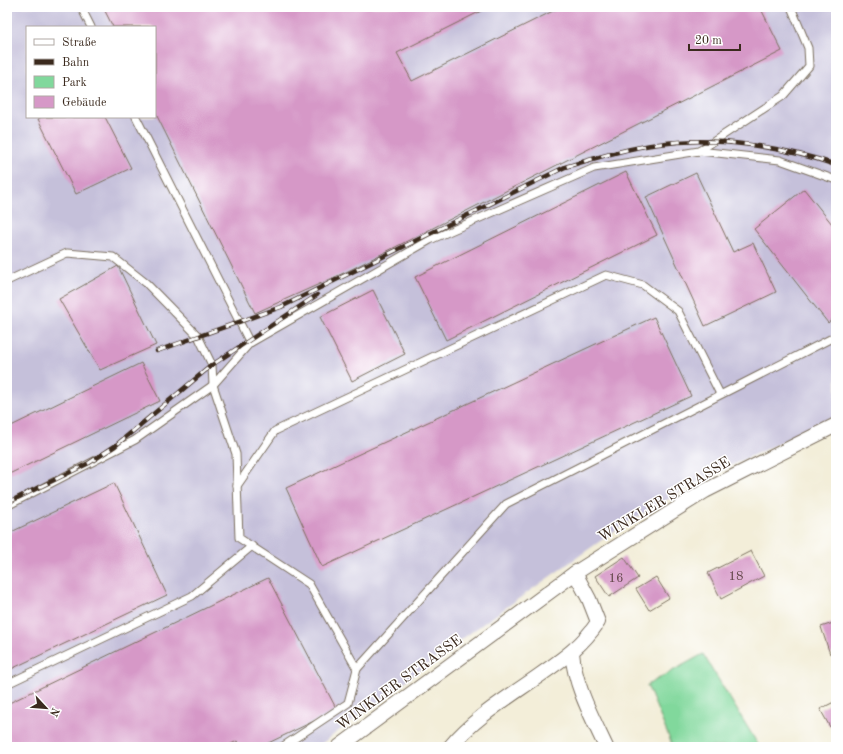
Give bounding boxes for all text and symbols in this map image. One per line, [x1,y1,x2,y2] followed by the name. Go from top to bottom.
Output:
[26,26,156,118] legend
[689,26,740,52] scale bar
[695,35,722,47] text: 20 m
[62,37,97,49] text: Straße
[62,57,90,69] text: Bahn
[62,77,87,89] text: Park
[62,97,107,109] text: Gebäude
[596,455,733,546] street label: WINKLER STRASSE
[728,570,744,583] house number: 18
[608,572,624,585] house number: 16
[334,633,466,734] street label: WINKLER STRASSE
[26,688,66,728] north arrow
[47,706,60,718] text: N

